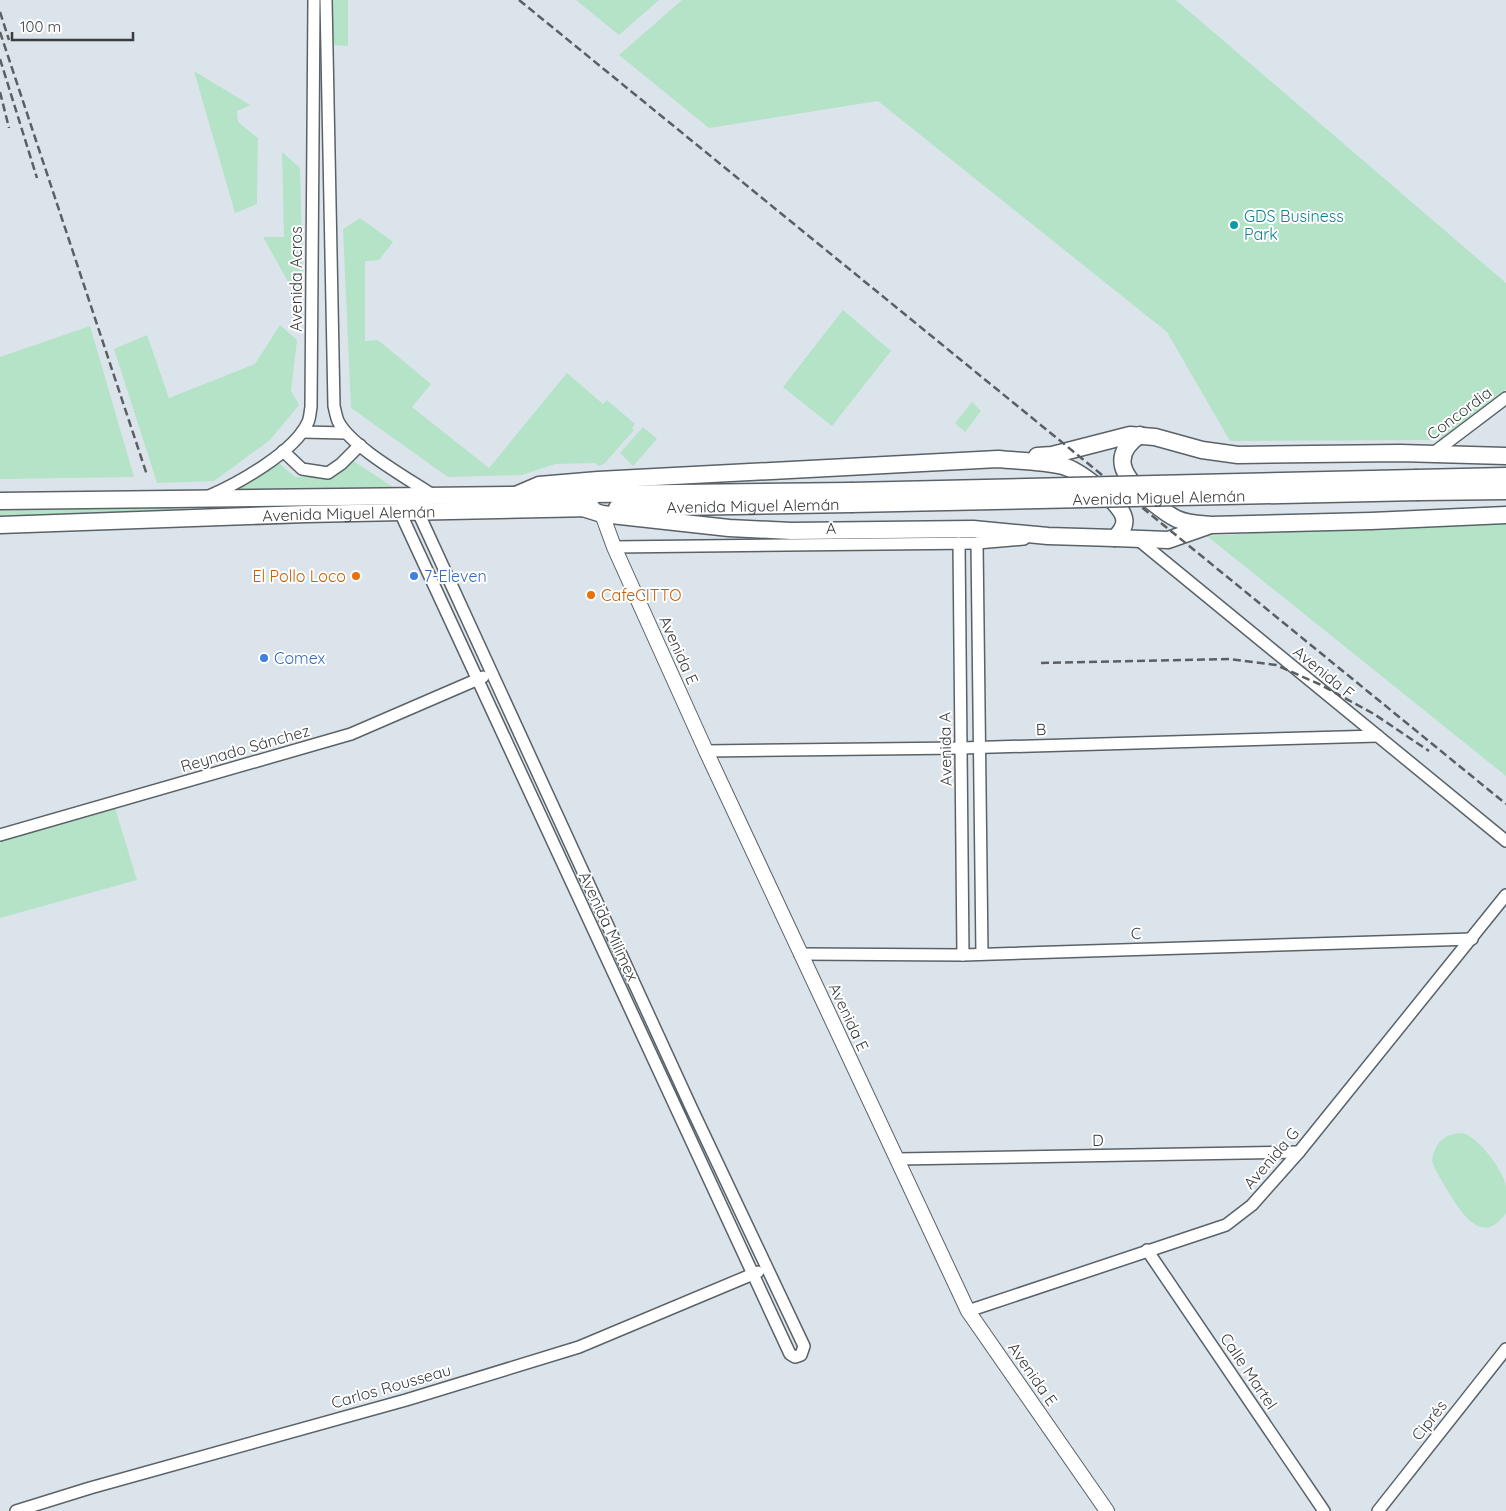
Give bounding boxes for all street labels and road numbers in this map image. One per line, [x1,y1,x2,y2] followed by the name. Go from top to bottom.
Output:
[286,226,306,332] street label: Avenida Acros
[1423,382,1495,444] street label: Concordia
[1072,486,1246,509] street label: Avenida Miguel Alemán
[666,494,840,517] street label: Avenida Miguel Alemán
[262,501,436,526] street label: Avenida Miguel Alemán
[826,518,836,538] street label: A
[655,613,703,687] street label: Avenida E
[1289,641,1359,703] street label: Avenida F
[934,712,956,786] street label: Avenida A
[1035,719,1047,739] street label: B
[178,720,312,776] street label: Reynado Sánchez
[575,868,643,984] street label: Avenida Milimex
[1130,923,1142,943] street label: C
[825,980,873,1054] street label: Avenida E
[1239,1123,1303,1193] street label: Avenida G
[1092,1130,1104,1150] street label: D
[1216,1329,1282,1413] street label: Calle Martel
[1004,1338,1062,1410] street label: Avenida E
[329,1359,453,1413] street label: Carlos Rousseau
[1407,1396,1451,1444] street label: Ciprés

